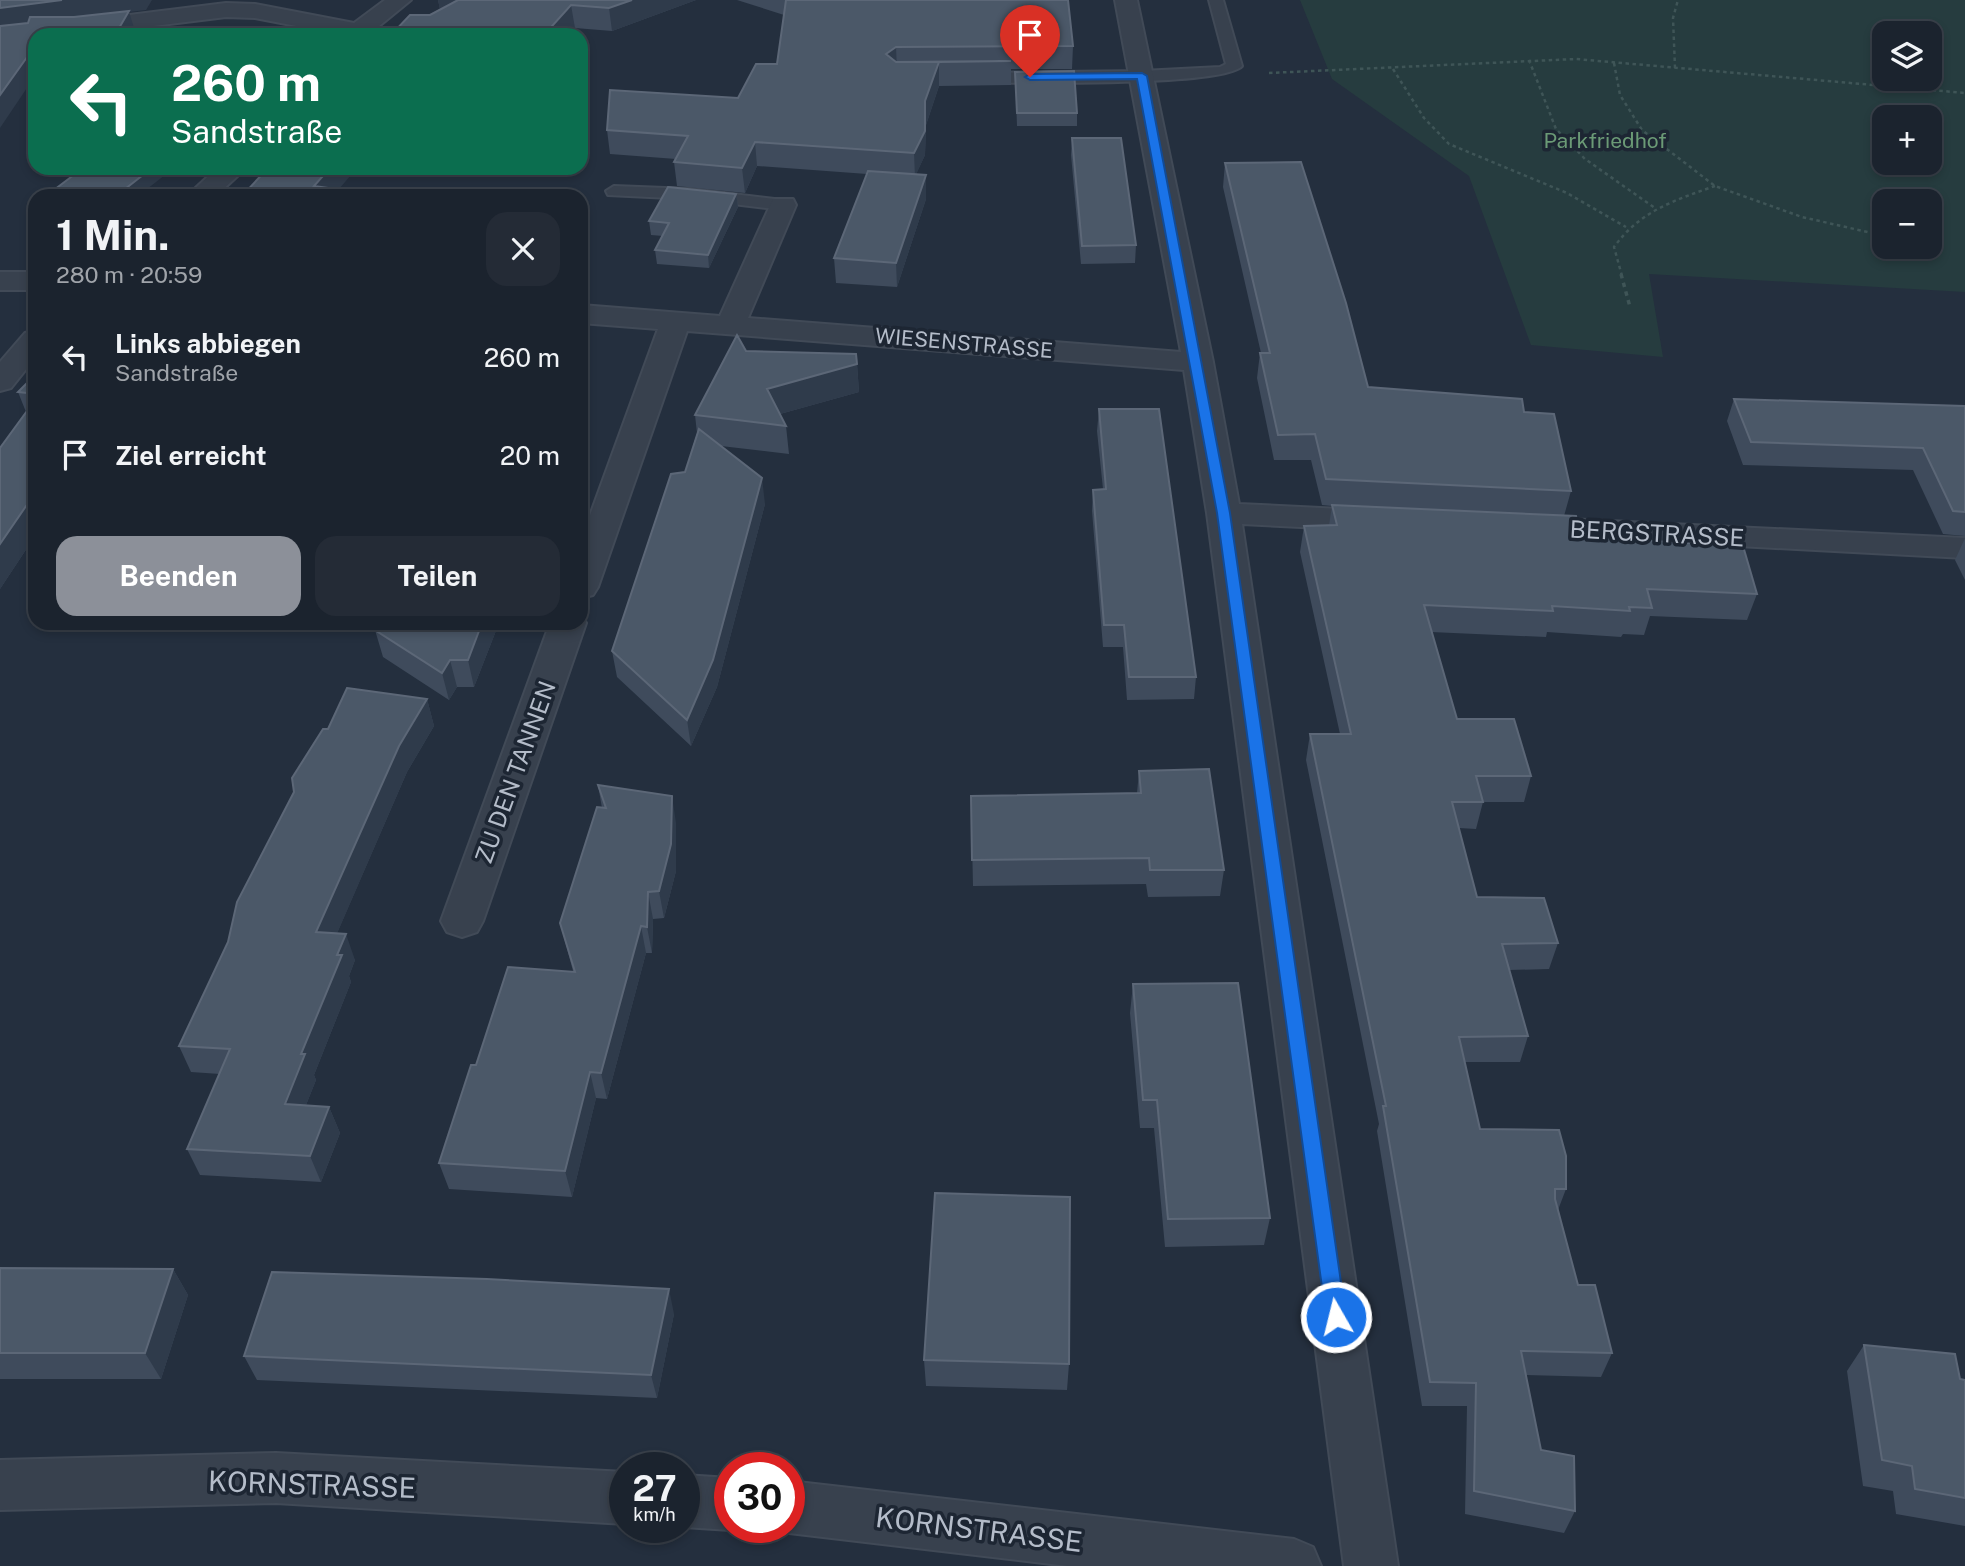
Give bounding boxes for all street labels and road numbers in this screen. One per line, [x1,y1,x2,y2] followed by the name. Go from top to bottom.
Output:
[874,323,1054,363] street label: WIESENSTRASSE
[1569,514,1745,552] street label: BERGSTRASSE
[469,677,561,867] street label: ZU DEN TANNEN
[207,1464,417,1504] street label: KORNSTRASSE
[874,1500,1084,1558] street label: KORNSTRASSE

